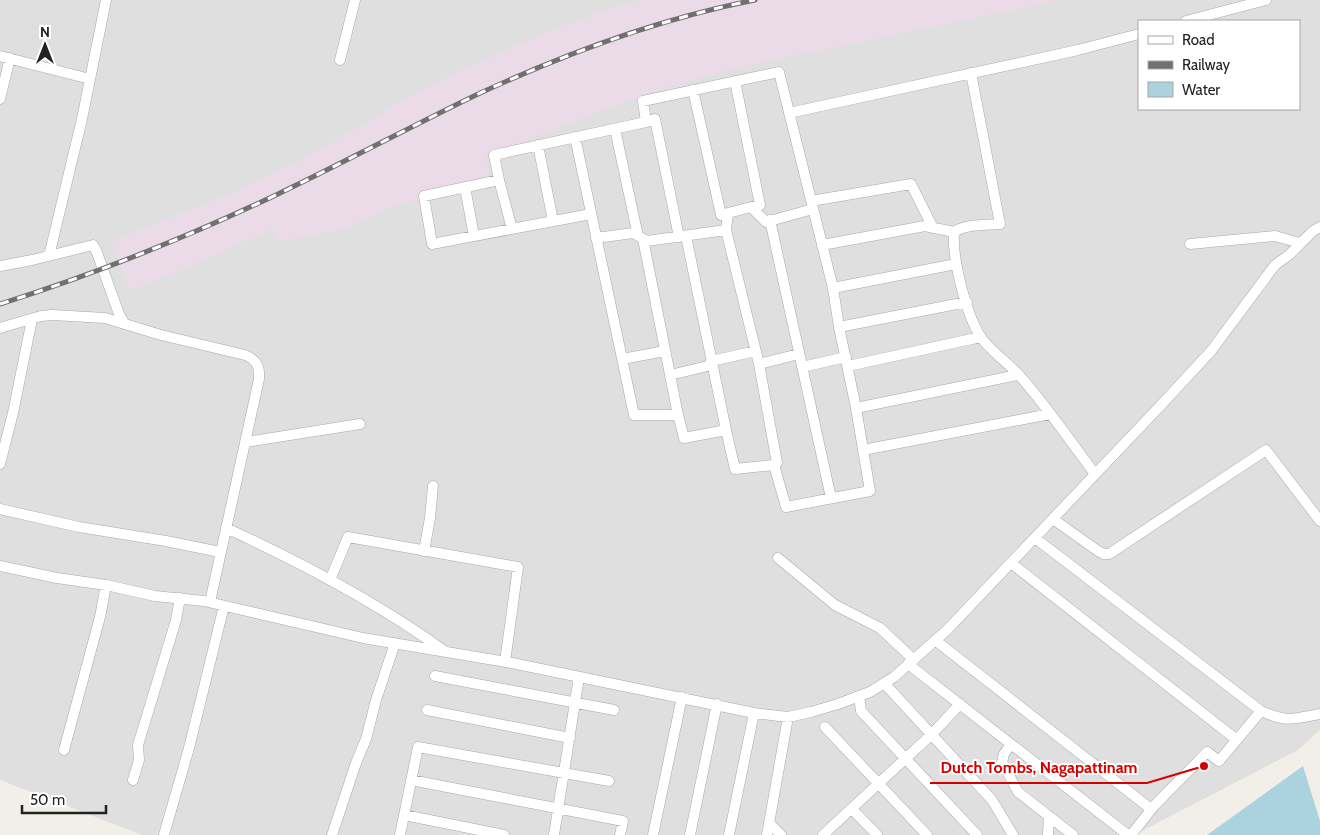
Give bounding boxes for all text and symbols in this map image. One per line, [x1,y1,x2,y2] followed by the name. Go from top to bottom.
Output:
[20,20,70,70] north arrow
[1138,20,1300,110] legend
[40,23,50,41] text: N
[1182,31,1215,49] text: Road
[1182,56,1231,74] text: Railway
[1182,81,1220,99] text: Water
[930,752,1147,783] callout: Dutch Tombs, Nagapattinam
[940,758,1138,777] text: Dutch Tombs, Nagapattinam
[22,782,106,814] scale bar
[30,791,65,809] text: 50 m

